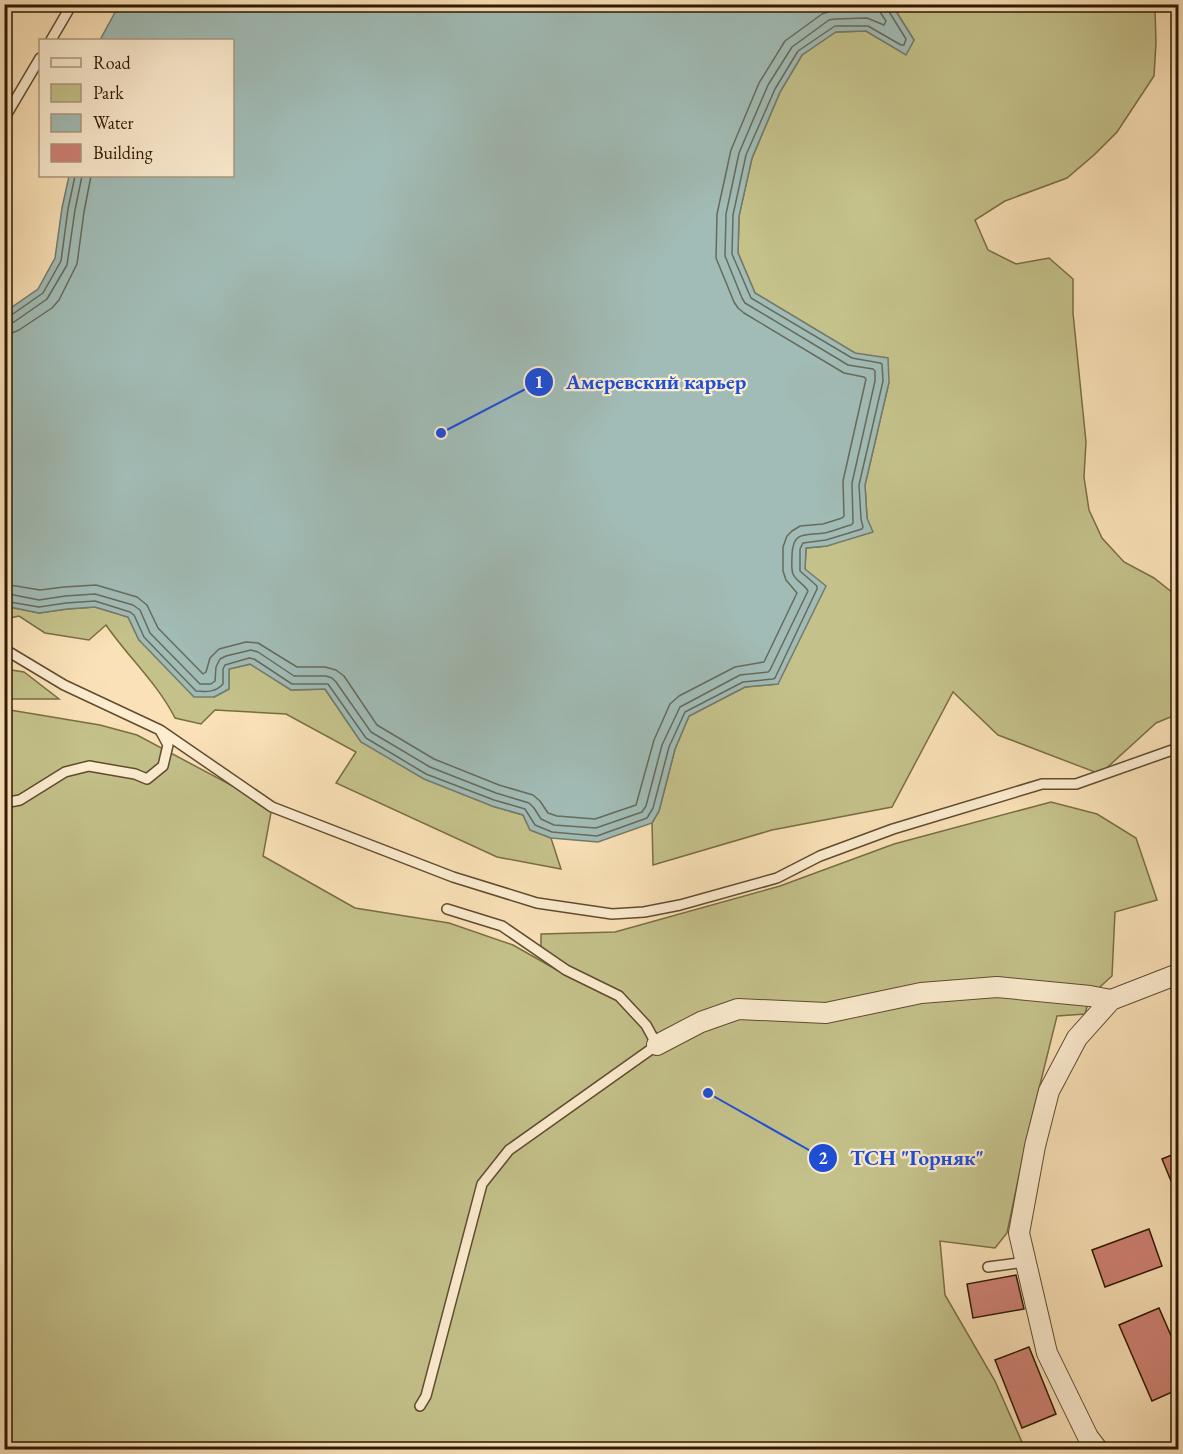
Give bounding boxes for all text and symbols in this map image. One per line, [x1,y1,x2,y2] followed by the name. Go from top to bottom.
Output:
[39,39,234,177] legend
[93,51,132,74] text: Road
[93,81,124,104] text: Park
[93,111,134,134] text: Water
[93,141,153,164] text: Building
[524,363,759,402] callout: Амеревский карьер
[565,368,747,395] text: Амеревский карьер
[534,370,544,393] text: 1
[808,1138,996,1177] callout: ТСН "Горняк"
[850,1144,984,1171] text: ТСН "Горняк"
[818,1146,828,1169] text: 2

